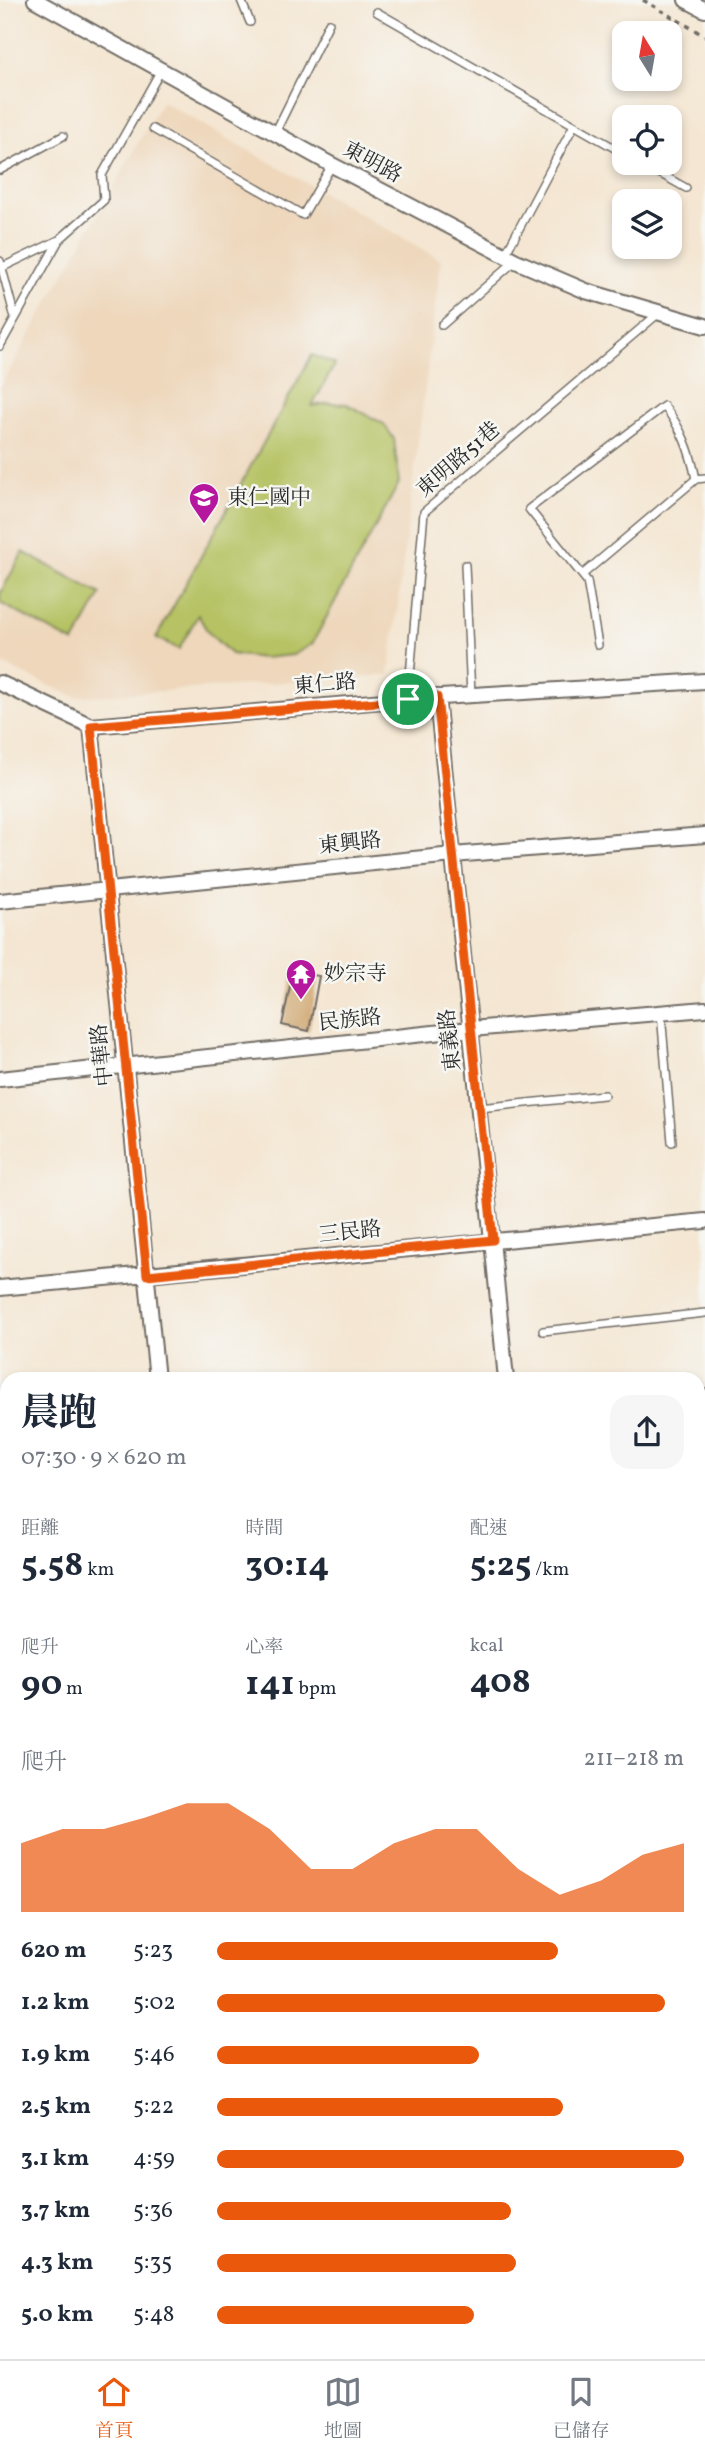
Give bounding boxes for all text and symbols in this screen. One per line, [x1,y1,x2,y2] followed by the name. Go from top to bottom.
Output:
[612,21,682,91] north arrow
[612,21,682,259] map controls
[612,105,682,175] button: locate
[337,135,407,191] street label: 東明路
[612,189,682,259] button: layers
[411,416,507,504] street label: 東明路51巷
[187,481,221,525] school or university icon: 東仁國中
[227,484,311,513] place label: 東仁國中
[292,668,358,702] street label: 東仁路
[378,669,438,729] pin
[389,680,427,718] icon: arrive
[317,826,383,862] street label: 東興路
[284,957,318,1001] temple icon: 妙宗寺
[324,960,387,989] place label: 妙宗寺
[317,1003,383,1039] street label: 民族路
[433,1007,469,1073] street label: 東義路
[85,1022,121,1088] street label: 中華路
[317,1215,383,1251] street label: 三民路
[21,1389,97,1442] text: 晨跑
[610,1395,684,1469] button: share
[21,1442,187,1474] text: 07:30 · 9 × 620 m
[21,1516,59,1542] text: 距離
[245,1516,283,1542] text: 時間
[470,1516,508,1542] text: 配速
[21,1542,83,1590] text: 5.58
[245,1542,329,1590] text: 30:14
[470,1542,531,1590] text: 5:25
[83,1557,114,1583] text: km
[531,1557,569,1583] text: /km
[470,1633,503,1659] text: kcal
[21,1635,59,1661] text: 爬升
[245,1635,283,1661] text: 心率
[470,1659,531,1707] text: 408
[21,1661,62,1709] text: 90
[245,1661,295,1709] text: 141
[62,1676,83,1702] text: m
[295,1676,337,1702] text: bpm
[584,1743,684,1775] text: 211–218 m
[21,1747,67,1779] text: 爬升
[21,1935,87,1967] text: 620 m
[133,1935,173,1967] text: 5:23
[21,1987,90,2019] text: 1.2 km
[133,1987,176,2019] text: 5:02
[21,2039,90,2071] text: 1.9 km
[133,2039,175,2071] text: 5:46
[21,2091,91,2123] text: 2.5 km
[133,2091,174,2123] text: 5:22
[21,2143,89,2175] text: 3.1 km
[133,2143,175,2175] text: 4:59
[21,2195,90,2227] text: 3.7 km
[133,2195,173,2227] text: 5:36
[21,2247,94,2279] text: 4.3 km
[133,2247,172,2279] text: 5:35
[21,2299,94,2331] text: 5.0 km
[133,2299,174,2331] text: 5:48
[95,2373,133,2445] tab: 首頁
[324,2373,362,2445] tab: 地圖
[553,2373,610,2445] tab: 已儲存

